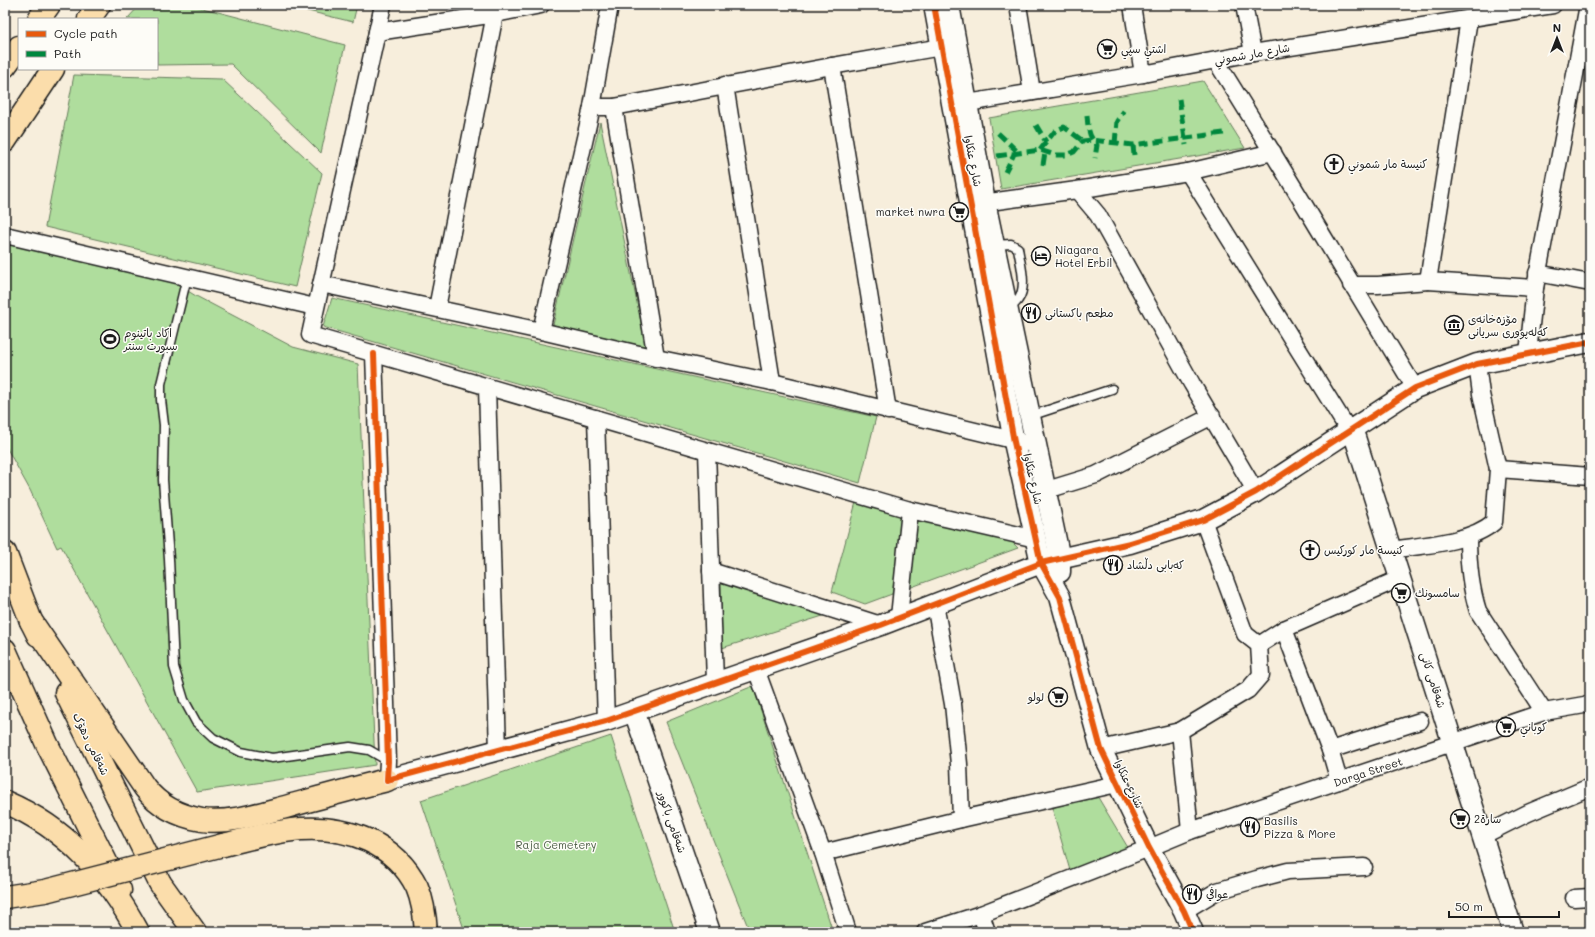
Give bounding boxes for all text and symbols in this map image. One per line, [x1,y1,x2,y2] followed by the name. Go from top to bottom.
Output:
[18,18,158,70] legend
[1537,18,1577,58] north arrow
[1553,20,1561,35] text: N
[54,25,117,41] text: Cycle path
[1096,38,1118,60] supermarket icon: اشتي سپي
[1213,39,1292,71] street label: شارع مار شموني
[1121,41,1166,60] place label: اشتي سپي
[54,45,81,61] text: Path
[959,134,986,188] street label: شارع عنكاوا
[1323,153,1345,175] church icon: كنيسة مار شموني
[1348,156,1427,175] place label: كنيسة مار شموني
[948,201,970,223] supermarket icon: market nwra
[876,204,945,219] place label: market nwra
[1055,242,1112,270] place label: Niagara Hotel Erbil
[1030,245,1052,267] hotel icon: Niagara Hotel Erbil
[1020,302,1042,324] restaurant icon: مطعم باکستانی
[1045,305,1113,322] place label: مطعم باکستانی
[1468,311,1548,340] place label: مۆزەخانەی کەلەپووری سریانی
[1443,314,1465,336] museum icon: مۆزەخانەی کەلەپووری سریانی
[123,325,177,354] place label: اكاد باتينوم سبورت سنتر
[99,328,121,350] sports icon: اكاد باتينوم سبورت سنتر
[1018,452,1047,506] street label: شارع عنكاوا
[1299,539,1321,561] church icon: كنيسة مار كوركيس
[1324,542,1404,558] place label: كنيسة مار كوركيس
[1102,554,1124,576] restaurant icon: کەبابی دڵشاد
[1127,557,1184,573] place label: کەبابی دڵشاد
[1390,582,1412,604] supermarket icon: سامسونك
[1415,585,1460,601] place label: سامسونك
[1416,650,1450,710] street label: شەقامی کانی
[1047,686,1069,708] supermarket icon: لولو
[1027,689,1044,705] place label: لولو
[69,710,113,778] street label: شەقامی دهۆک
[1495,716,1517,738] supermarket icon: كوباني
[1520,719,1547,738] place label: كوباني
[1331,753,1404,790] street label: Darga Street
[1110,757,1148,811] street label: شارع عنكاوا
[654,788,690,855] street label: شەقامی باکوور
[1449,808,1471,830] supermarket icon: سارة2
[1474,811,1501,826] place label: سارة2
[1264,813,1336,841] place label: Basilis Pizza & More
[1239,816,1261,838] restaurant icon: Basilis Pizza & More
[515,837,597,852] park label: Raja Cemetery
[1181,883,1203,905] restaurant icon: عوافي
[1206,886,1228,902] place label: عوافي
[1449,893,1559,919] scale bar
[1455,898,1483,914] text: 50 m

